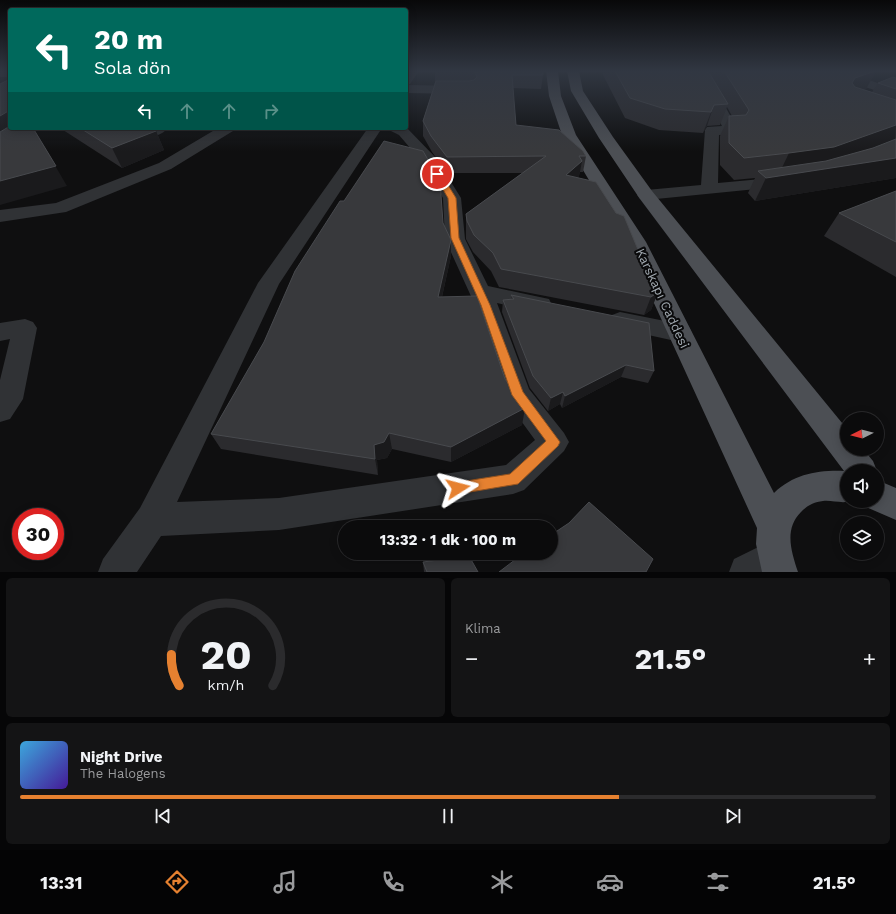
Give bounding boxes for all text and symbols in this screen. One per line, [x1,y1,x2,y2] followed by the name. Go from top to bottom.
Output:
[94,23,163,56] text: 20 m
[28,24,80,76] icon: left
[94,57,171,78] text: Sola dön
[134,100,156,122] icon: left
[176,100,198,122] icon: ahead
[218,100,240,122] icon: ahead
[260,100,282,122] icon: right
[420,157,454,191] pin
[426,163,448,185] icon: arrive
[633,246,692,351] street label: Karskapı Caddesi
[840,412,884,456] north arrow
[840,412,884,560] map controls
[840,464,884,508] button: sound
[437,467,479,509] position arrow
[12,508,64,560] speed limit sign: 30
[840,516,884,560] button: layers
[380,531,516,549] text: 13:32 · 1 dk · 100 m
[465,621,501,636] text: Klima
[200,629,251,678] text: 20
[635,641,706,676] text: 21.5°
[465,646,478,671] text: −
[863,646,876,671] text: +
[207,676,244,692] text: km/h
[80,748,163,766] text: Night Drive
[80,766,166,781] text: The Halogens
[152,805,174,827] icon: previous
[437,805,459,827] icon: pause
[722,805,744,827] icon: next
[163,868,191,896] icon: directions
[271,868,299,896] icon: music
[379,868,407,896] icon: phone
[488,868,516,896] icon: climate
[596,868,624,896] icon: car
[704,868,732,896] icon: filters
[40,872,82,893] text: 13:31
[813,872,856,893] text: 21.5°

